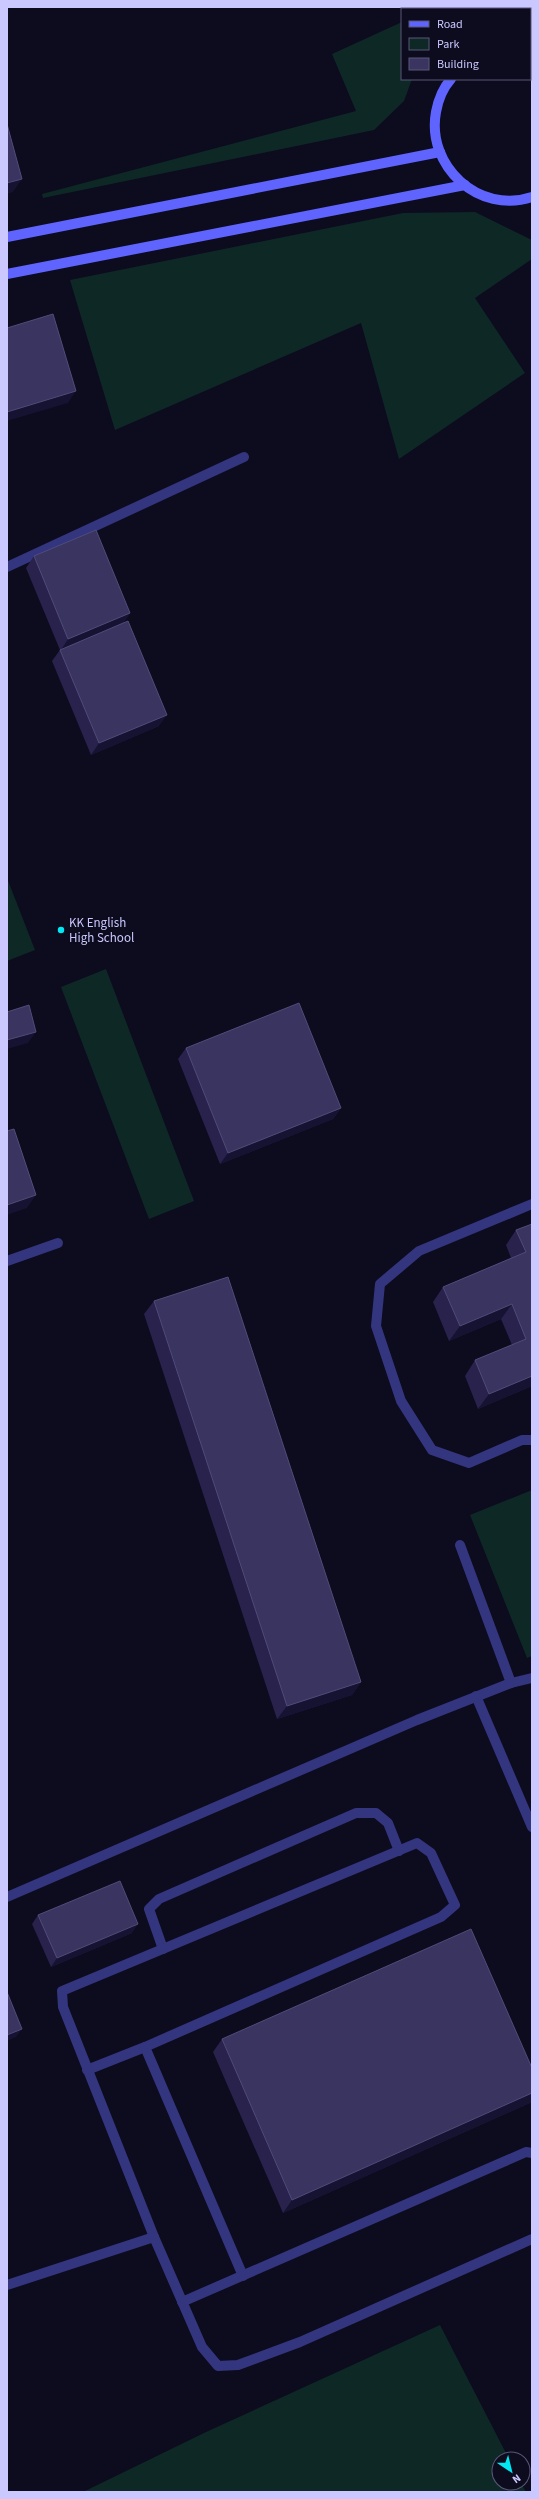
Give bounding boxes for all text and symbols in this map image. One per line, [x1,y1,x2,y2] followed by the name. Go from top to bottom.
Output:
[401,8,531,80] legend
[437,16,463,33] text: Road
[437,36,459,53] text: Park
[437,56,479,73] text: Building
[69,914,134,947] place label: KK English High School
[56,925,66,935] marker: KK English High School
[491,2451,531,2491] north arrow
[509,2471,524,2487] text: N

